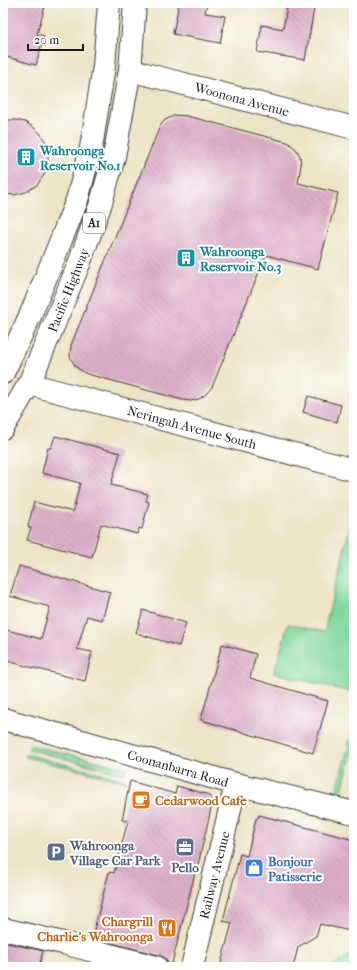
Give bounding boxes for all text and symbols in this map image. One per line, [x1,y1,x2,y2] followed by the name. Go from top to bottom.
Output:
[28,26,83,52] scale bar
[34,33,59,47] text: 20 m
[192,79,291,119] street label: Woonona Avenue
[39,143,121,173] place label: Wahroonga Reservoir No.1
[15,146,37,168] building icon: Wahroonga Reservoir No.1
[83,213,105,233] road number: A1
[199,244,281,275] place label: Wahroonga Reservoir No.3
[45,245,93,334] street label: Pacific Highway
[175,247,197,269] building icon: Wahroonga Reservoir No.3
[126,403,259,452] street label: Neringah Avenue South
[126,747,231,790] street label: Coonanbarra Road
[130,789,152,811] cafe icon: Cedarwood Cafe
[155,793,247,808] place label: Cedarwood Cafe
[196,829,233,921] street label: Railway Avenue
[174,836,196,858] office icon: Pello
[69,838,162,869] place label: Wahroonga Village Car Park
[45,841,67,863] parking icon: Wahroonga Village Car Park
[268,854,323,884] place label: Bonjour Patisserie
[243,857,265,879] shop icon: Bonjour Patisserie
[171,860,199,875] place label: Pello
[37,914,154,945] place label: Chargrill Charlie's Wahroonga
[156,917,178,939] restaurant icon: Chargrill Charlie's Wahroonga

